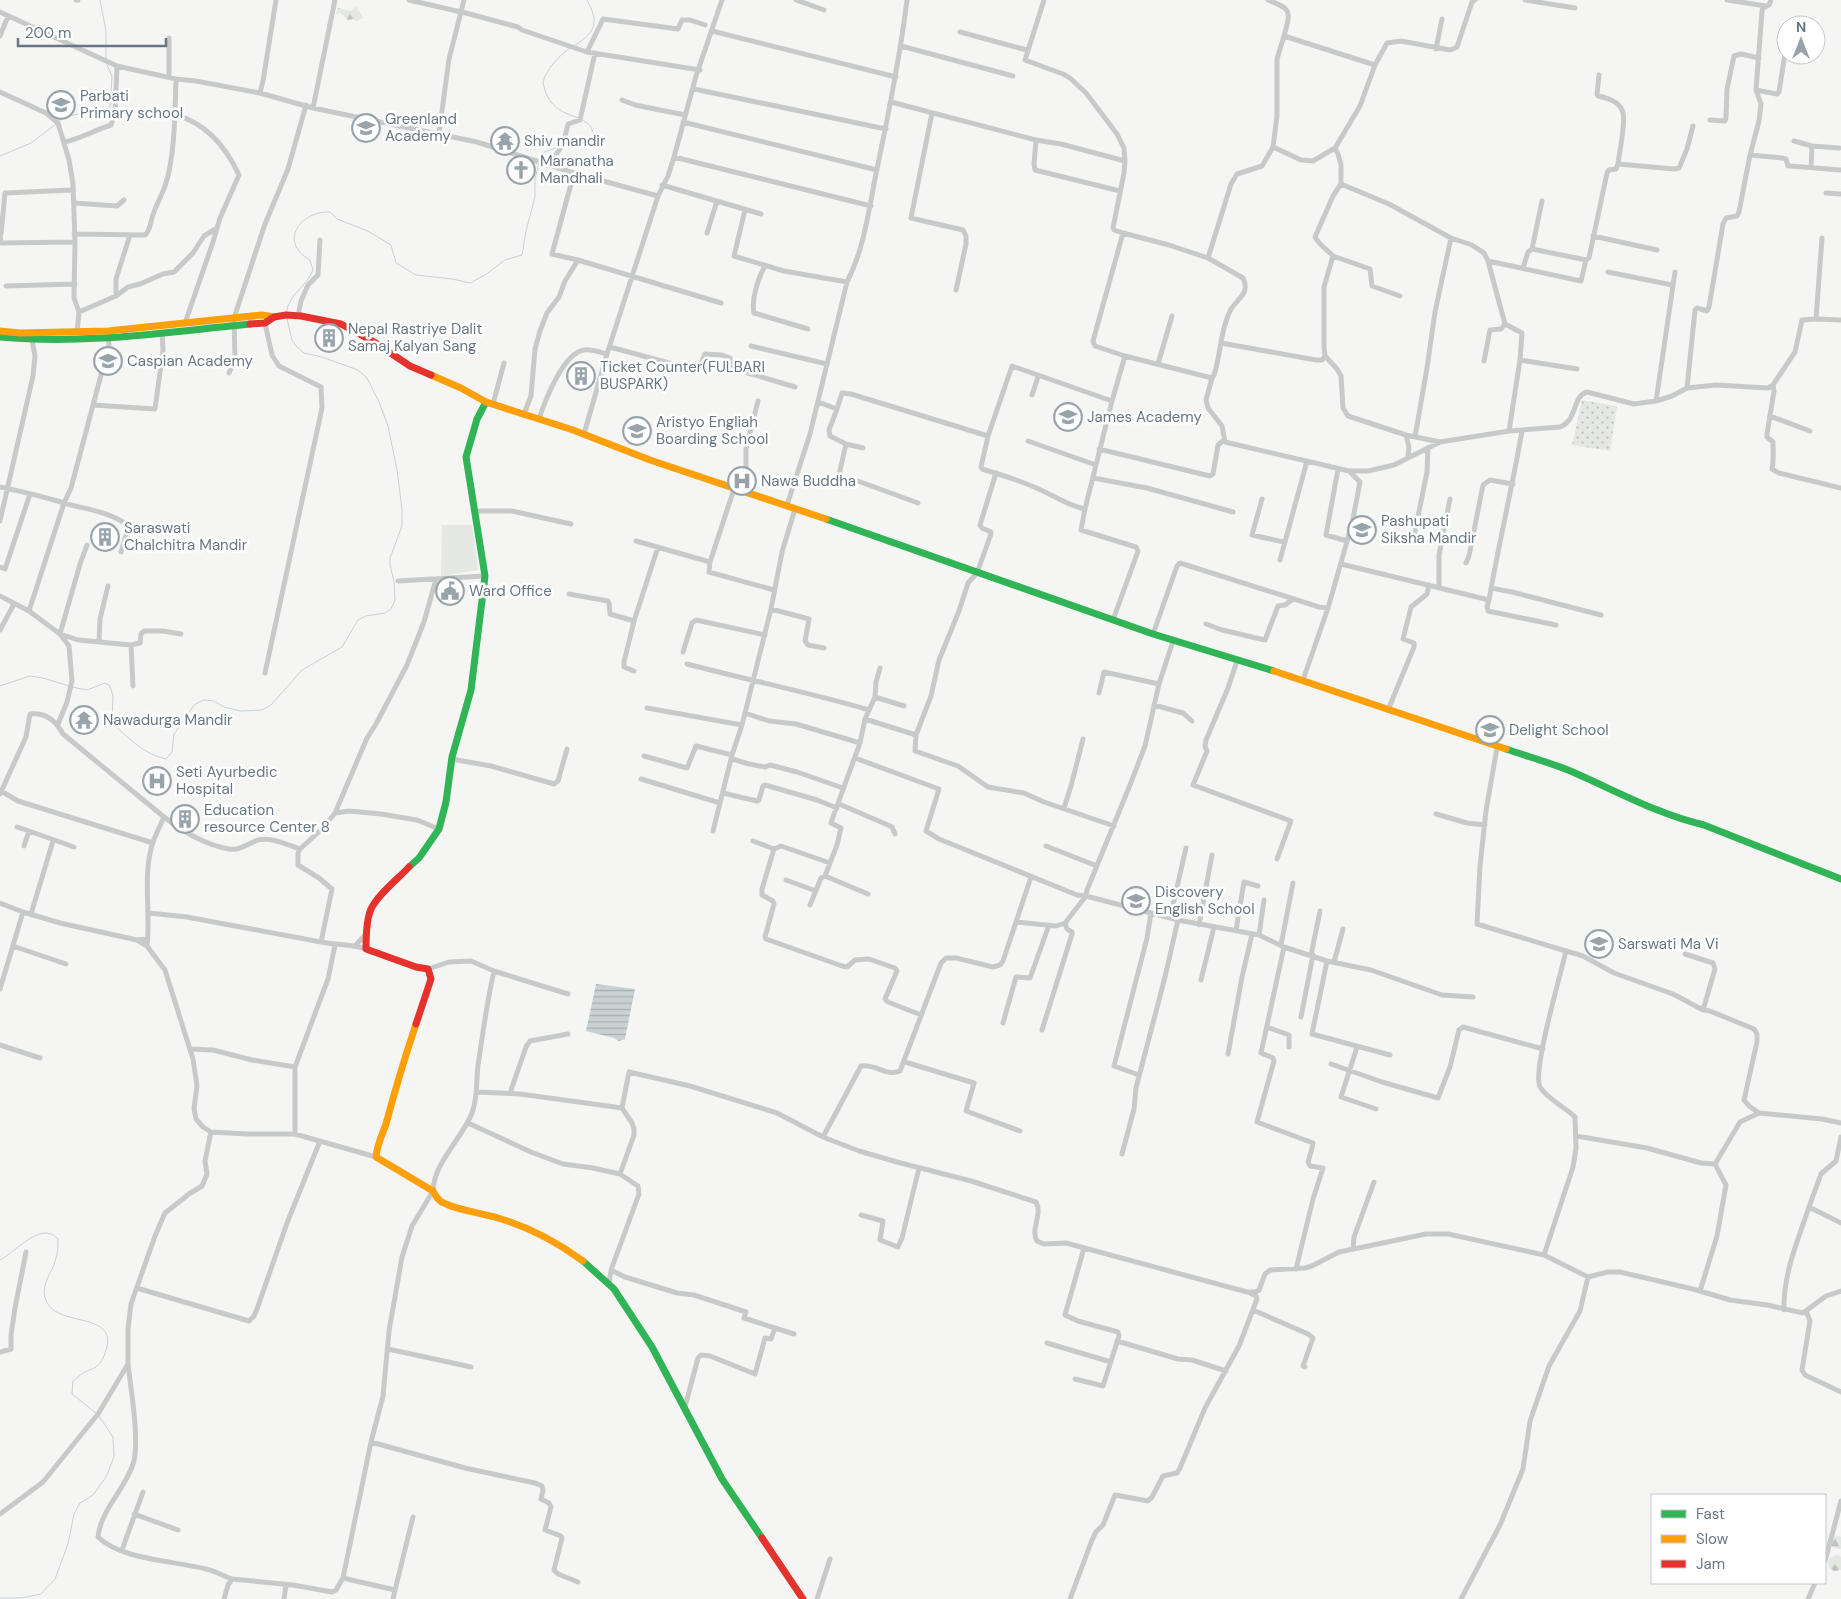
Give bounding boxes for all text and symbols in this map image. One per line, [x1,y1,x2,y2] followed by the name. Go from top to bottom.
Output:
[18,15,165,47] scale bar
[1776,15,1826,65] north arrow
[1796,18,1806,36] text: N
[25,23,71,43] text: 200 m
[80,86,183,123] place label: Parbati Primary school
[46,90,76,120] school or university icon: Parbati Primary school
[385,109,457,146] place label: Greenland Academy
[351,113,381,143] school or university icon: Greenland Academy
[490,126,520,156] temple icon: Shiv mandir
[524,131,606,151] place label: Shiv mandir
[540,151,614,188] place label: Maranatha Mandhali
[506,155,536,185] church icon: Maranatha Mandhali
[348,319,482,356] place label: Nepal Rastriye Dalit Samaj Kalyan Sang
[314,323,344,353] building icon: Nepal Rastriye Dalit Samaj Kalyan Sang
[93,346,123,376] school or university icon: Caspian Academy
[127,351,254,371] place label: Caspian Academy
[600,357,765,394] place label: Ticket Counter(FULBARI BUSPARK)
[566,361,596,391] building icon: Ticket Counter(FULBARI BUSPARK)
[1053,402,1083,432] school or university icon: James Academy
[1087,407,1202,427] place label: James Academy
[656,412,768,449] place label: Aristyo Engliah Boarding School
[622,416,652,446] school or university icon: Aristyo Engliah Boarding School
[727,466,757,496] hospital icon: Nawa Buddha
[761,471,856,491] place label: Nawa Buddha
[1381,511,1477,548] place label: Pashupati Siksha Mandir
[1347,515,1377,545] school or university icon: Pashupati Siksha Mandir
[124,518,248,555] place label: Saraswati Chalchitra Mandir
[90,522,120,552] building icon: Saraswati Chalchitra Mandir
[435,576,465,606] public building icon: Ward Office
[469,581,552,601] place label: Ward Office
[69,705,99,735] temple icon: Nawadurga Mandir
[103,710,233,730] place label: Nawadurga Mandir
[1475,715,1505,745] school or university icon: Delight School
[1509,720,1609,740] place label: Delight School
[176,762,277,799] place label: Seti Ayurbedic Hospital
[142,766,172,796] hospital icon: Seti Ayurbedic Hospital
[204,800,330,837] place label: Education resource Center 8
[170,804,200,834] building icon: Education resource Center 8
[1155,882,1255,919] place label: Discovery English School
[1121,886,1151,916] school or university icon: Discovery English School
[1584,929,1614,959] school or university icon: Sarswati Ma Vi
[1618,934,1719,954] place label: Sarswati Ma Vi
[1651,1494,1826,1584] legend
[1696,1504,1725,1524] text: Fast
[1696,1529,1729,1549] text: Slow
[1696,1554,1725,1574] text: Jam

